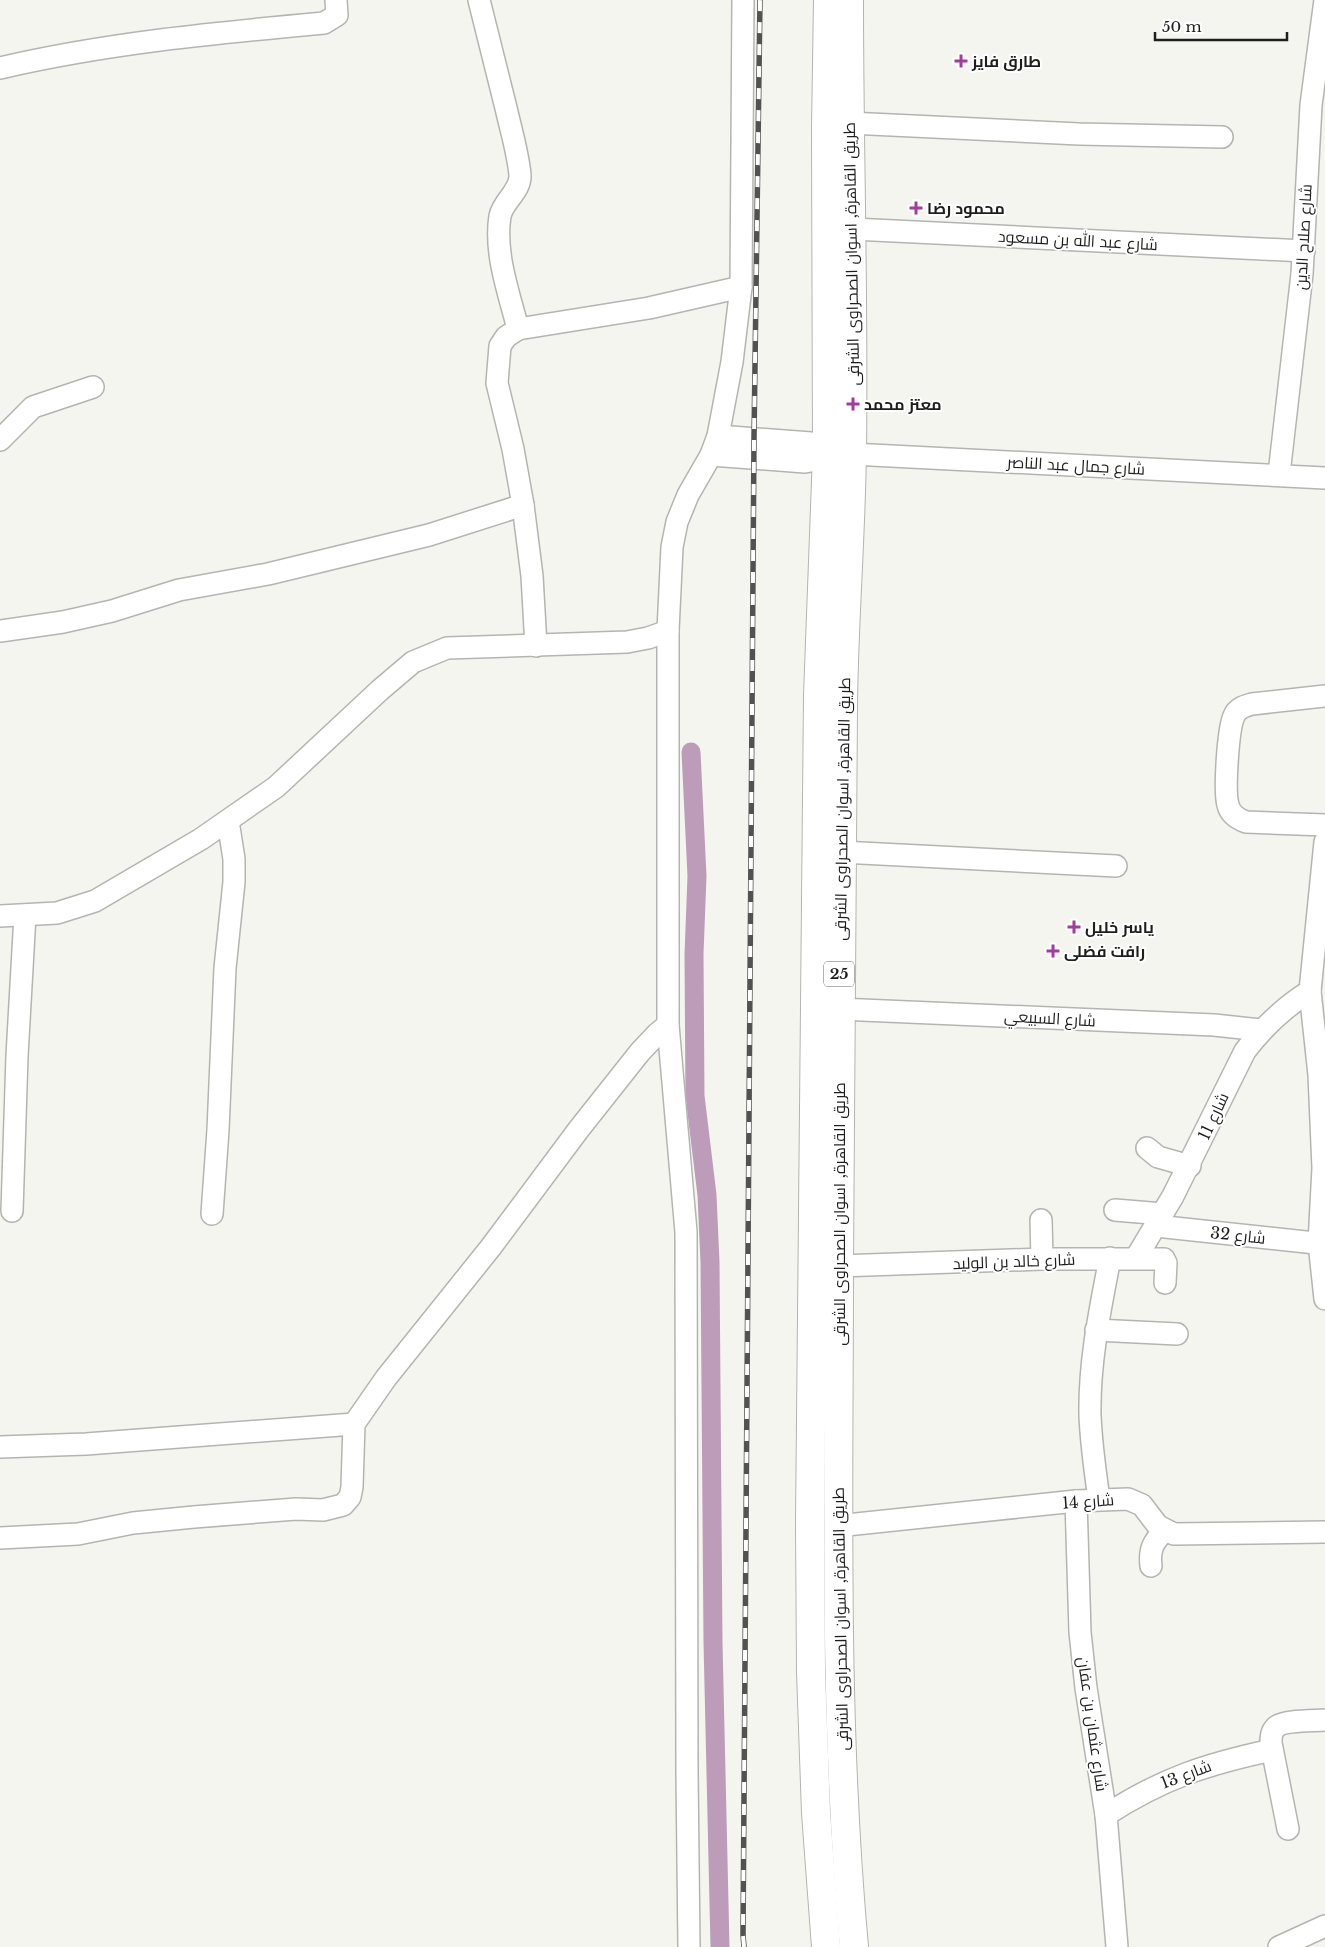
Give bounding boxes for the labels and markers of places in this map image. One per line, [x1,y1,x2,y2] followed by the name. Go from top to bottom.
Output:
[971,51,1041,71] place label: طارق فايز
[954,54,968,68] marker: طارق فايز
[927,198,1005,218] place label: محمود رضا
[909,201,923,215] marker: محمود رضا
[864,394,942,414] place label: معتز محمد
[846,397,860,411] marker: معتز محمد
[1085,917,1154,937] place label: ياسر خليل
[1067,920,1081,934] marker: ياسر خليل
[1064,941,1145,961] place label: رافت فضلى
[1046,944,1060,958] marker: رافت فضلى

